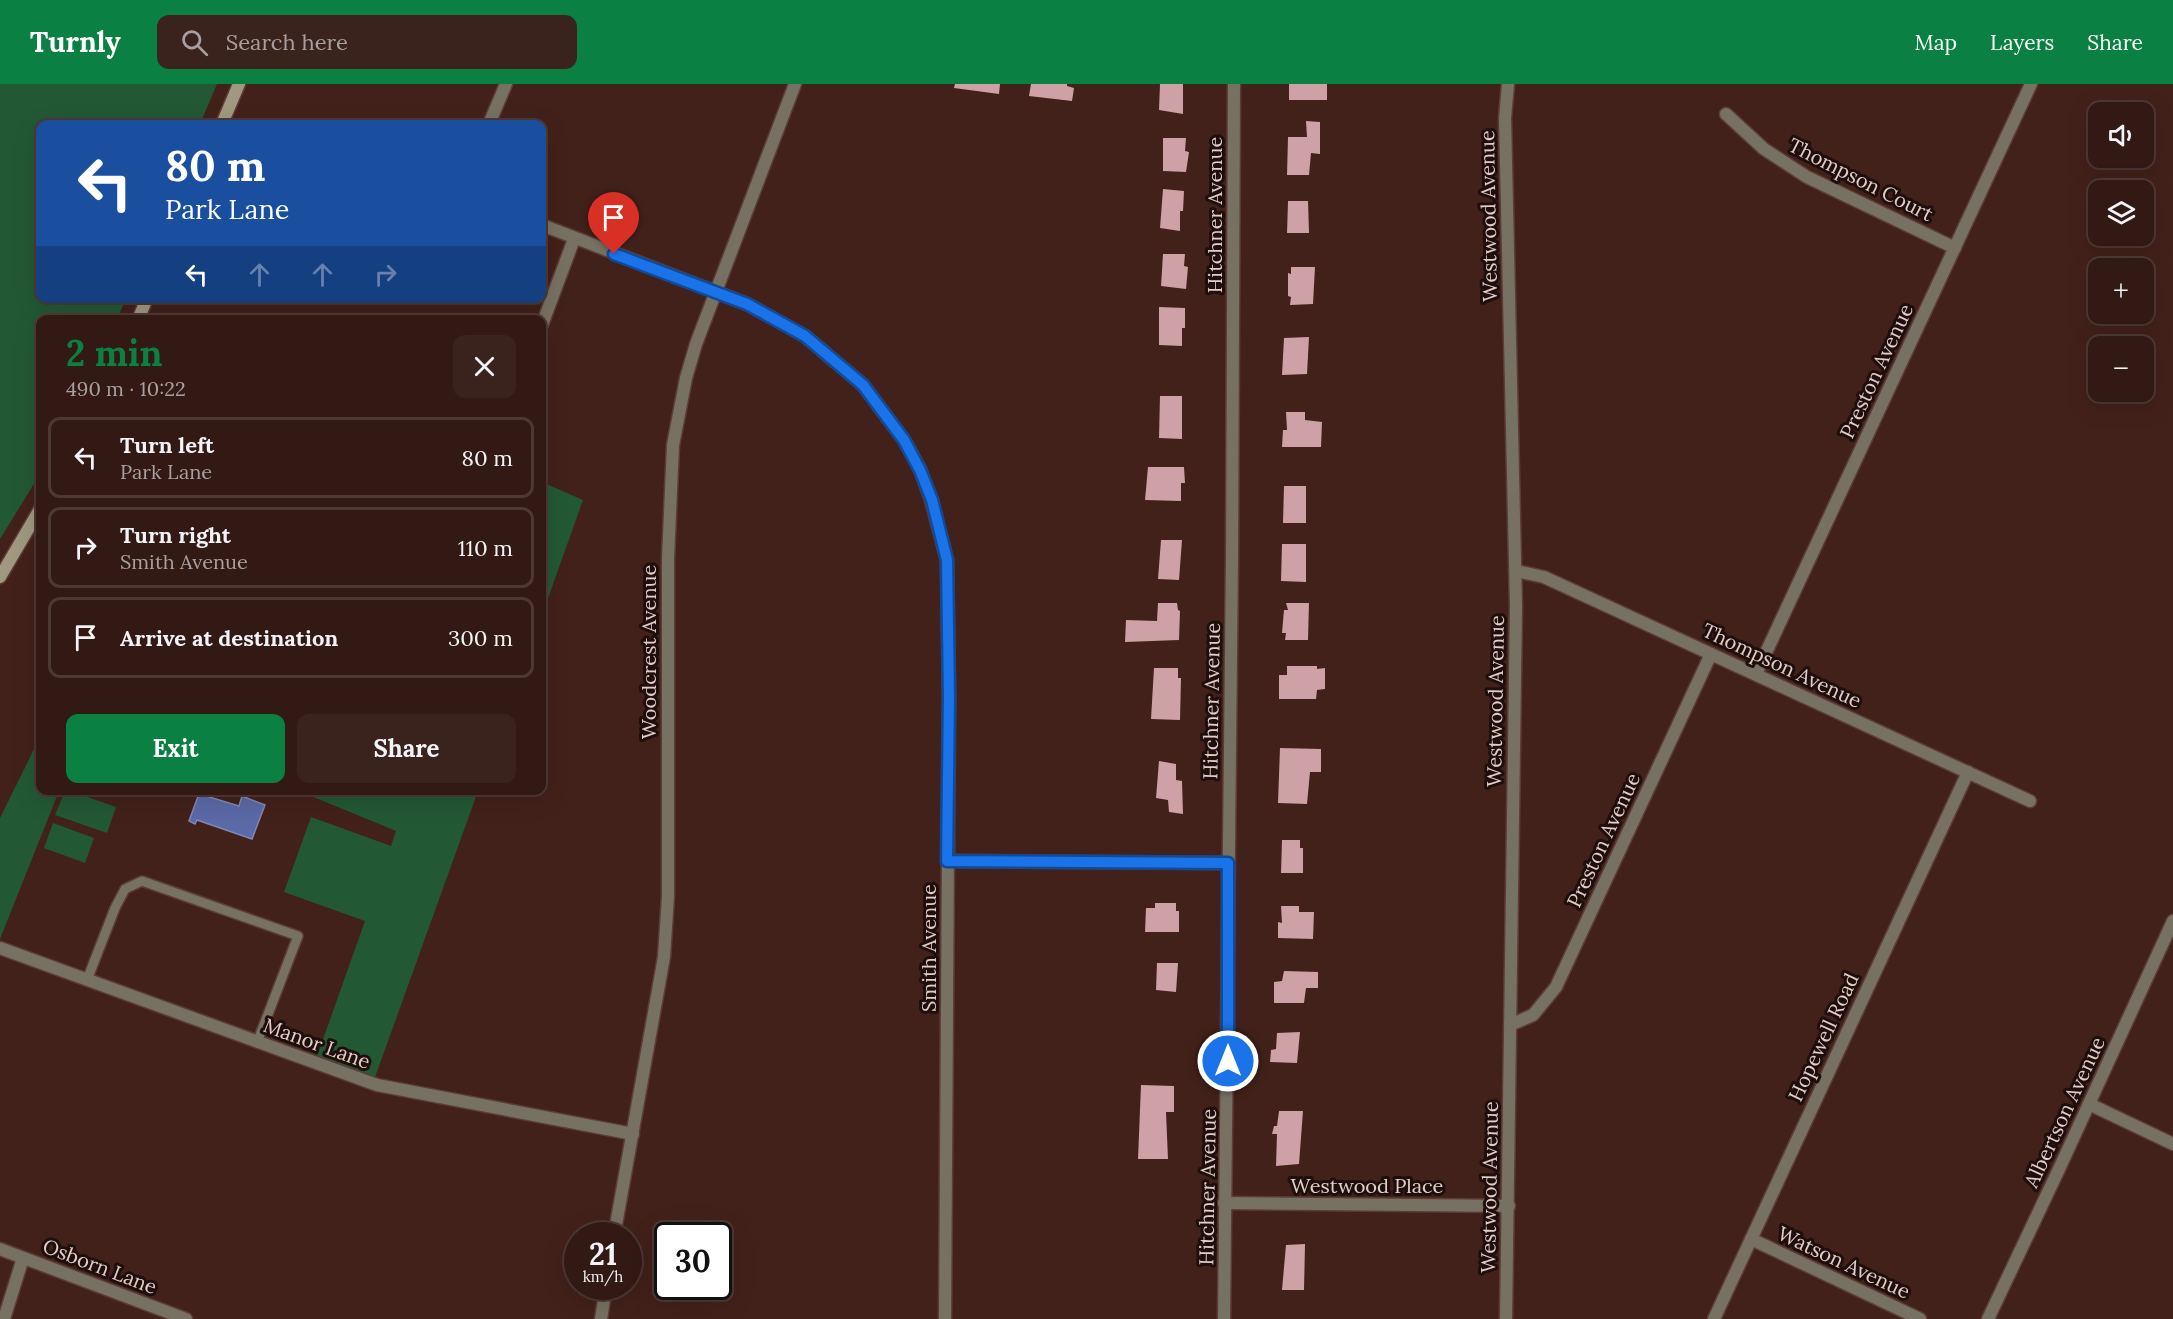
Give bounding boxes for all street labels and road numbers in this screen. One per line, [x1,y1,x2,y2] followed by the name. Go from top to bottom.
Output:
[1474,130,1502,302] street label: Westwood Avenue
[1785,132,1938,226] street label: Thompson Court
[1202,137,1227,293] street label: Hitchner Avenue
[1834,300,1918,442] street label: Preston Avenue
[636,565,661,739] street label: Woodcrest Avenue
[1481,615,1509,787] street label: Westwood Avenue
[1699,617,1866,713] street label: Thompson Avenue
[1197,622,1225,779] street label: Hitchner Avenue
[1561,769,1645,911] street label: Preston Avenue
[916,884,941,1012] street label: Smith Avenue
[1782,969,1864,1105] street label: Hopewell Road
[260,1012,374,1074] street label: Manor Lane
[2018,1033,2110,1192] street label: Albertson Avenue
[1475,1101,1503,1273] street label: Westwood Avenue
[1193,1108,1221,1265] street label: Hitchner Avenue
[1291,1173,1444,1198] street label: Westwood Place
[1774,1220,1914,1304] street label: Watson Avenue
[40,1233,161,1299] street label: Osborn Lane

